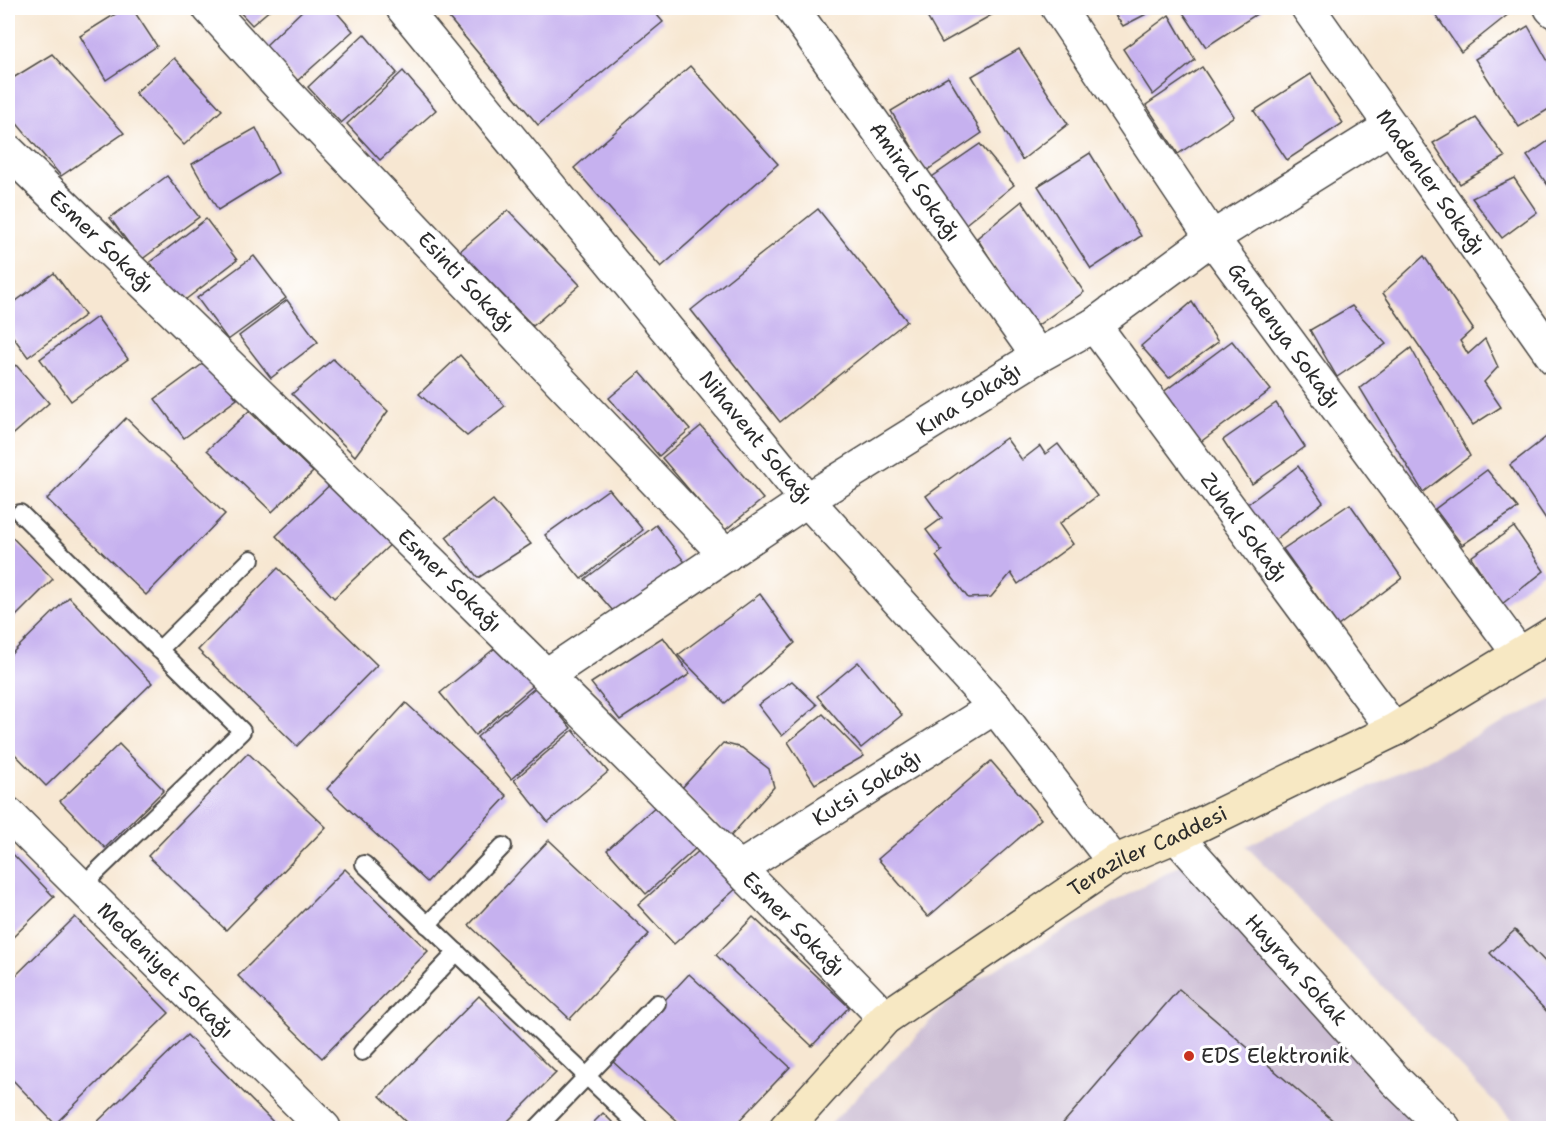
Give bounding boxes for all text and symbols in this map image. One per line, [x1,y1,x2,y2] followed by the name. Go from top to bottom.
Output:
[1369,104,1491,261] street label: Madenler Sokağı
[863,116,967,247] street label: Amiral Sokağı
[43,184,160,299] street label: Esmer Sokağı
[411,226,521,339] street label: Esinti Sokağı
[1221,257,1347,414] street label: Gardenya Sokağı
[911,356,1026,442] street label: Kına Sokağı
[693,365,819,510] street label: Nihavent Sokağı
[1194,467,1294,588] street label: Zuhal Sokağı
[391,523,508,638] street label: Esmer Sokağı
[807,743,927,833] street label: Kutsi Sokağı
[1063,799,1232,903] street label: Teraziler Caddesi
[736,866,851,982] street label: Esmer Sokağı
[91,896,240,1044] street label: Medeniyet Sokağı
[1239,908,1354,1032] street label: Hayran Sokak
[1201,1042,1350,1070] place label: EDS Elektronik
[1182,1049,1196,1063] marker: EDS Elektronik

